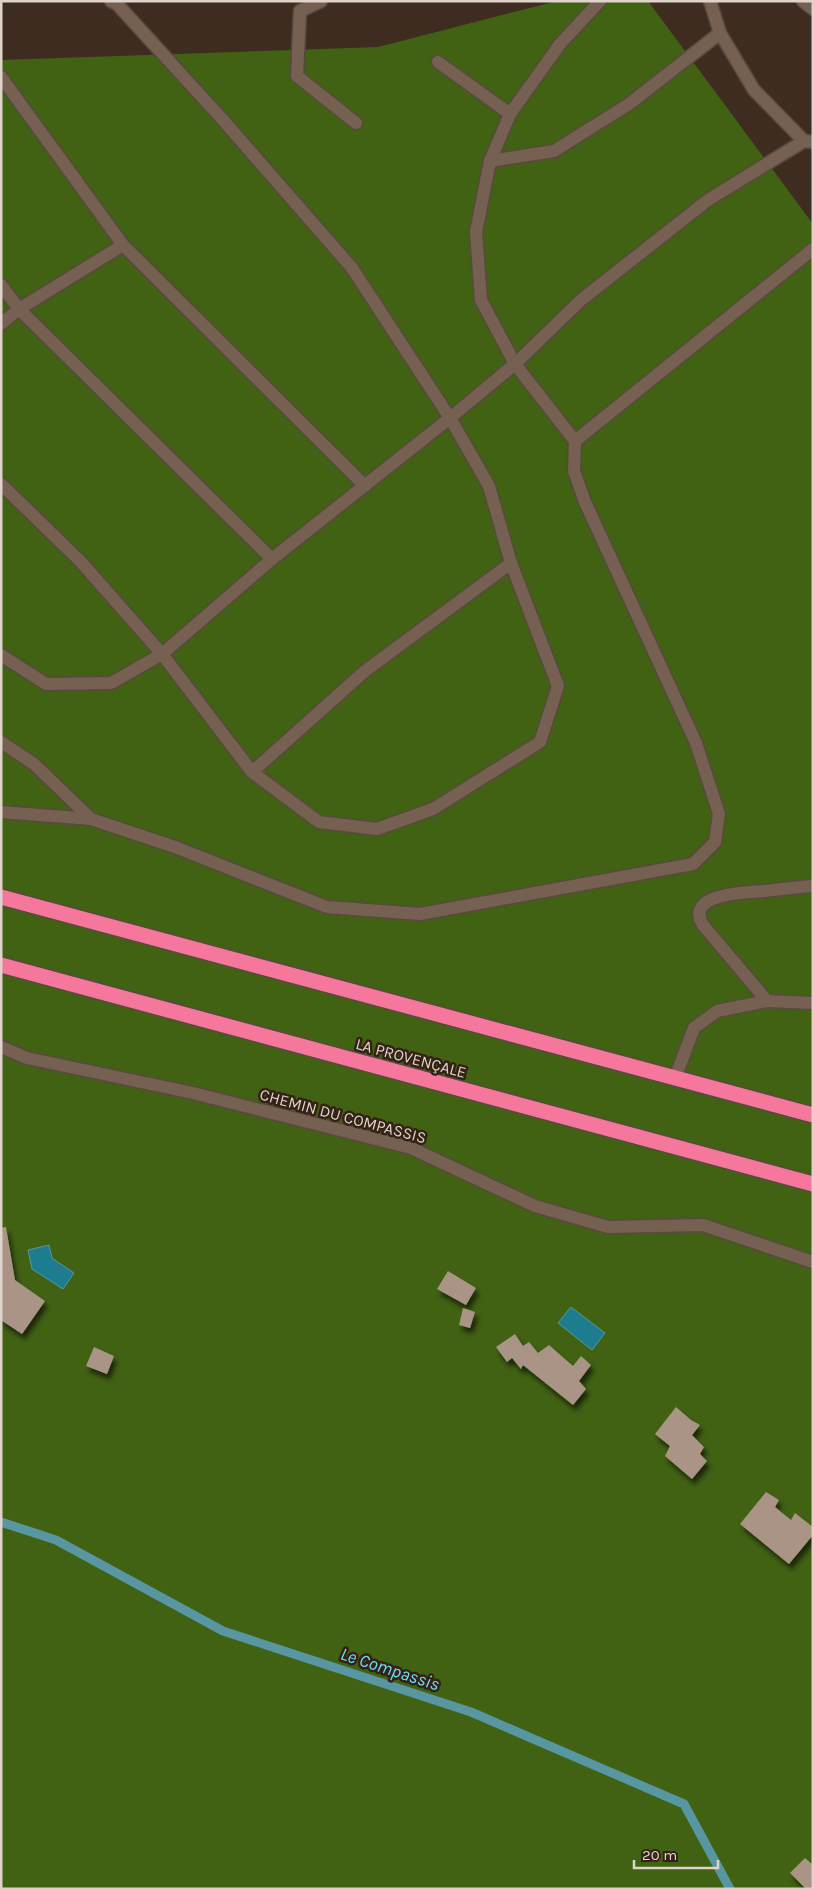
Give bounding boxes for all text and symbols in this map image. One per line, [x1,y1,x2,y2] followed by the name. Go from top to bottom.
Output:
[354,1034,468,1082] street label: LA PROVENÇALE
[258,1085,428,1147] street label: CHEMIN DU COMPASSIS
[338,1643,442,1695] water label: Le Compassis
[634,1838,718,1870] scale bar
[642,1846,677,1864] text: 20 m

